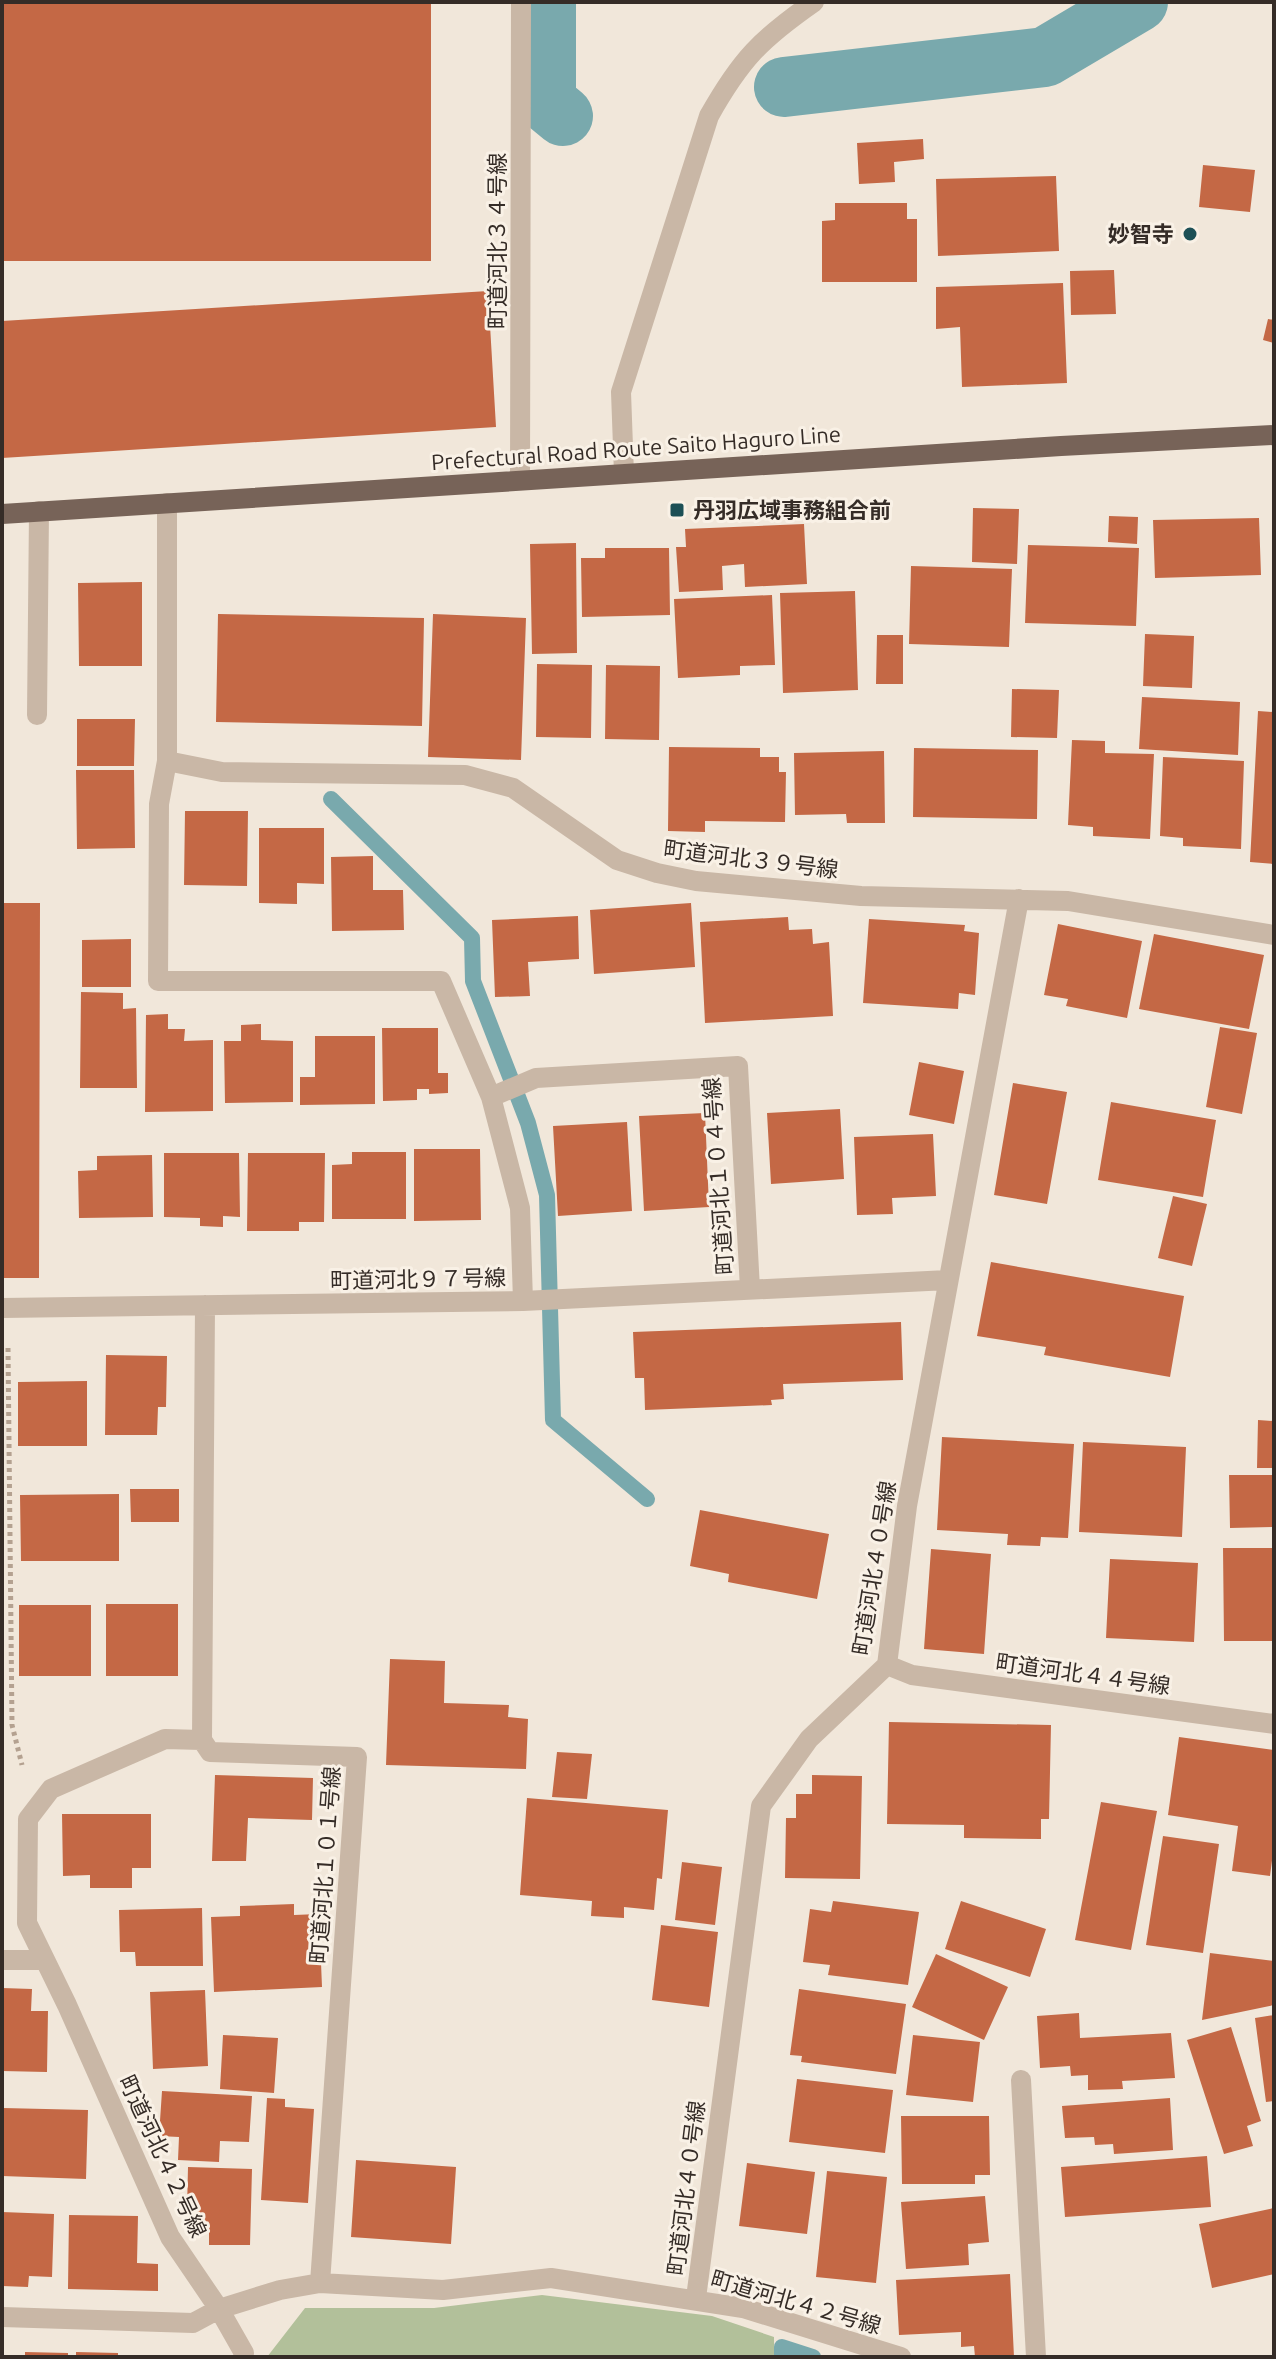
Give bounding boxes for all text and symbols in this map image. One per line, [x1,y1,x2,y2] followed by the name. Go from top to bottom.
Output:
[484,153,509,329] street label: 町道河北３４号線
[1108,221,1174,246] place label: 妙智寺
[1181,225,1199,243] marker: 妙智寺
[430,421,842,474] street label: Prefectural Road Route Saito Haguro Line
[693,497,891,522] place label: 丹羽広域事務組合前
[668,501,686,519] marker: 丹羽広域事務組合前
[662,835,840,882] street label: 町道河北３９号線
[698,1076,737,1276] street label: 町道河北１０４号線
[330,1264,506,1293] street label: 町道河北９７号線
[847,1479,900,1657] street label: 町道河北４０号線
[994,1649,1172,1698] street label: 町道河北４４号線
[305,1765,344,1965] street label: 町道河北１０１号線
[115,2071,212,2241] street label: 町道河北４２号線
[662,2099,709,2277] street label: 町道河北４０号線
[708,2265,884,2338] street label: 町道河北４２号線

